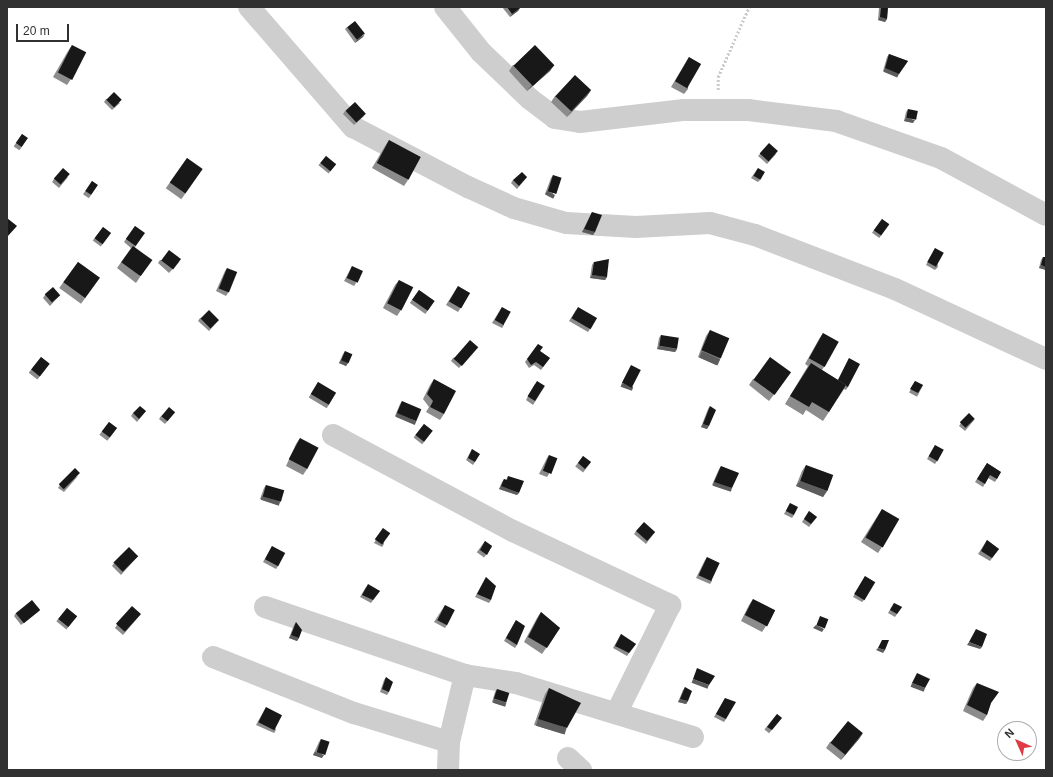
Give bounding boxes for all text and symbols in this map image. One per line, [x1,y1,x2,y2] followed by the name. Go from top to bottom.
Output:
[18,16,71,42] scale bar
[23,24,50,38] text: 20 m
[997,721,1037,761] north arrow
[1002,726,1016,740] text: N

